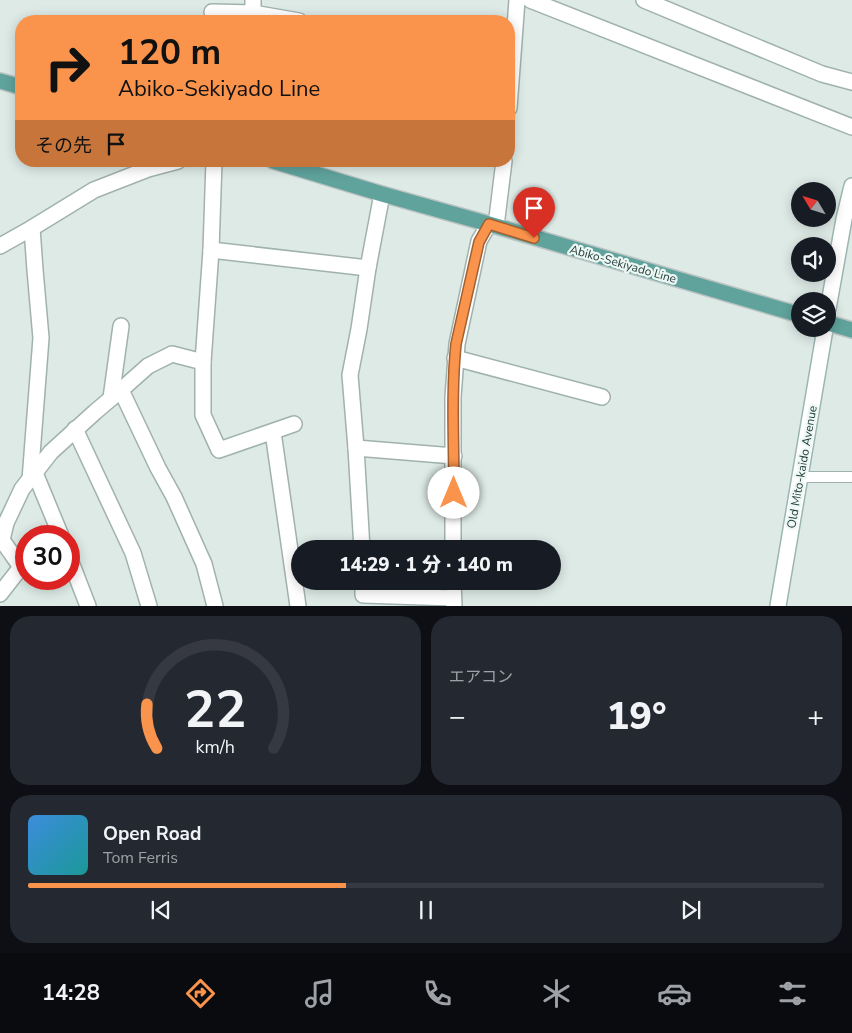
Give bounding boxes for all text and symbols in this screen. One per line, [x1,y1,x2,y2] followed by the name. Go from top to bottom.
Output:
[118,29,221,76] text: 120 m
[35,35,100,100] icon: right
[118,74,320,104] text: Abiko-Sekiyado Line
[102,130,130,158] icon: arrive
[35,133,92,159] text: その先
[791,182,836,228] north arrow
[791,182,836,337] map controls
[513,187,555,238] pin
[520,194,548,222] icon: arrive
[791,237,836,282] button: sound
[568,241,678,287] street label: Abiko-Sekiyado Line
[791,292,836,337] button: layers
[783,404,821,530] street label: Old Mito-kaido Avenue
[427,466,479,518] position arrow
[15,525,80,590] speed limit sign: 30
[339,552,513,578] text: 14:29 · 1 分 · 140 m
[449,666,513,688] text: エアコン
[184,674,247,745] text: 22
[606,691,667,742] text: 19°
[449,698,466,736] text: −
[807,698,824,736] text: +
[196,735,235,759] text: km/h
[103,821,201,847] text: Open Road
[103,847,178,869] text: Tom Ferris
[147,896,175,924] icon: previous
[412,896,440,924] icon: pause
[677,896,705,924] icon: next
[183,976,218,1011] icon: directions
[302,976,337,1011] icon: music
[420,976,455,1011] icon: phone
[539,976,574,1011] icon: climate
[657,976,692,1011] icon: car
[775,976,810,1011] icon: filters
[42,978,100,1008] text: 14:28

